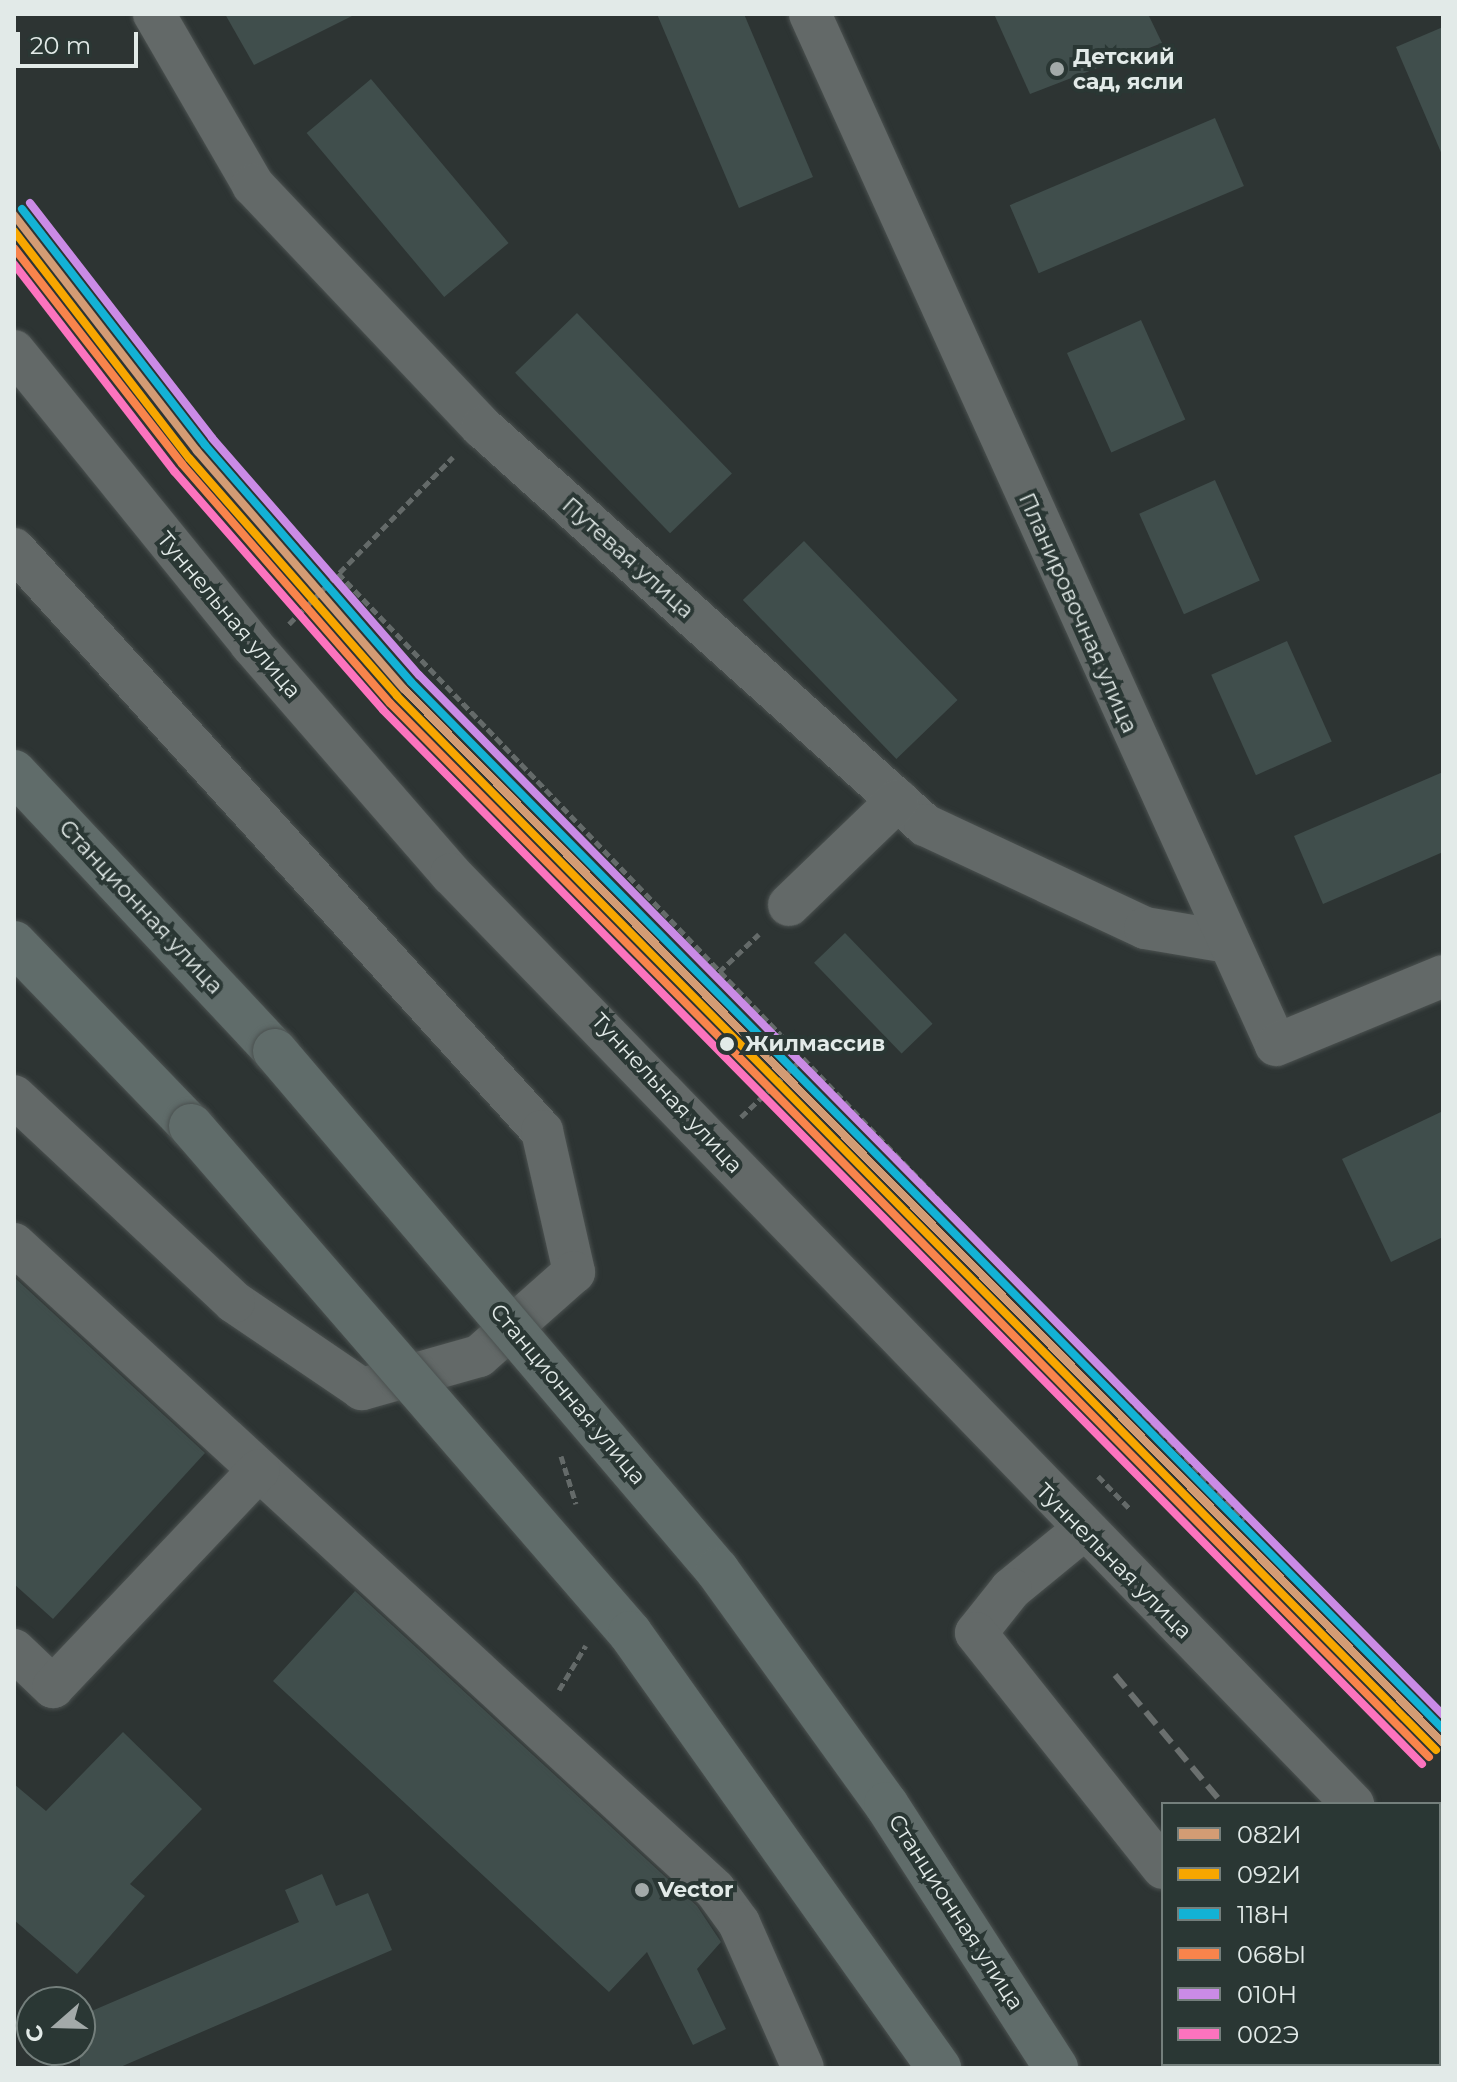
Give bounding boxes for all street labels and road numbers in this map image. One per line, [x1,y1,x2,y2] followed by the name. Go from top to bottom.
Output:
[1013,489,1143,737] street label: Планировочная улица
[557,492,699,624] street label: Путевая улица
[152,526,306,704] street label: Туннельная улица
[54,815,228,999] street label: Станционная улица
[586,1007,748,1179] street label: Туннельная улица
[485,1298,651,1490] street label: Станционная улица
[1031,1478,1197,1644] street label: Туннельная улица
[883,1809,1029,2015] street label: Станционная улица

